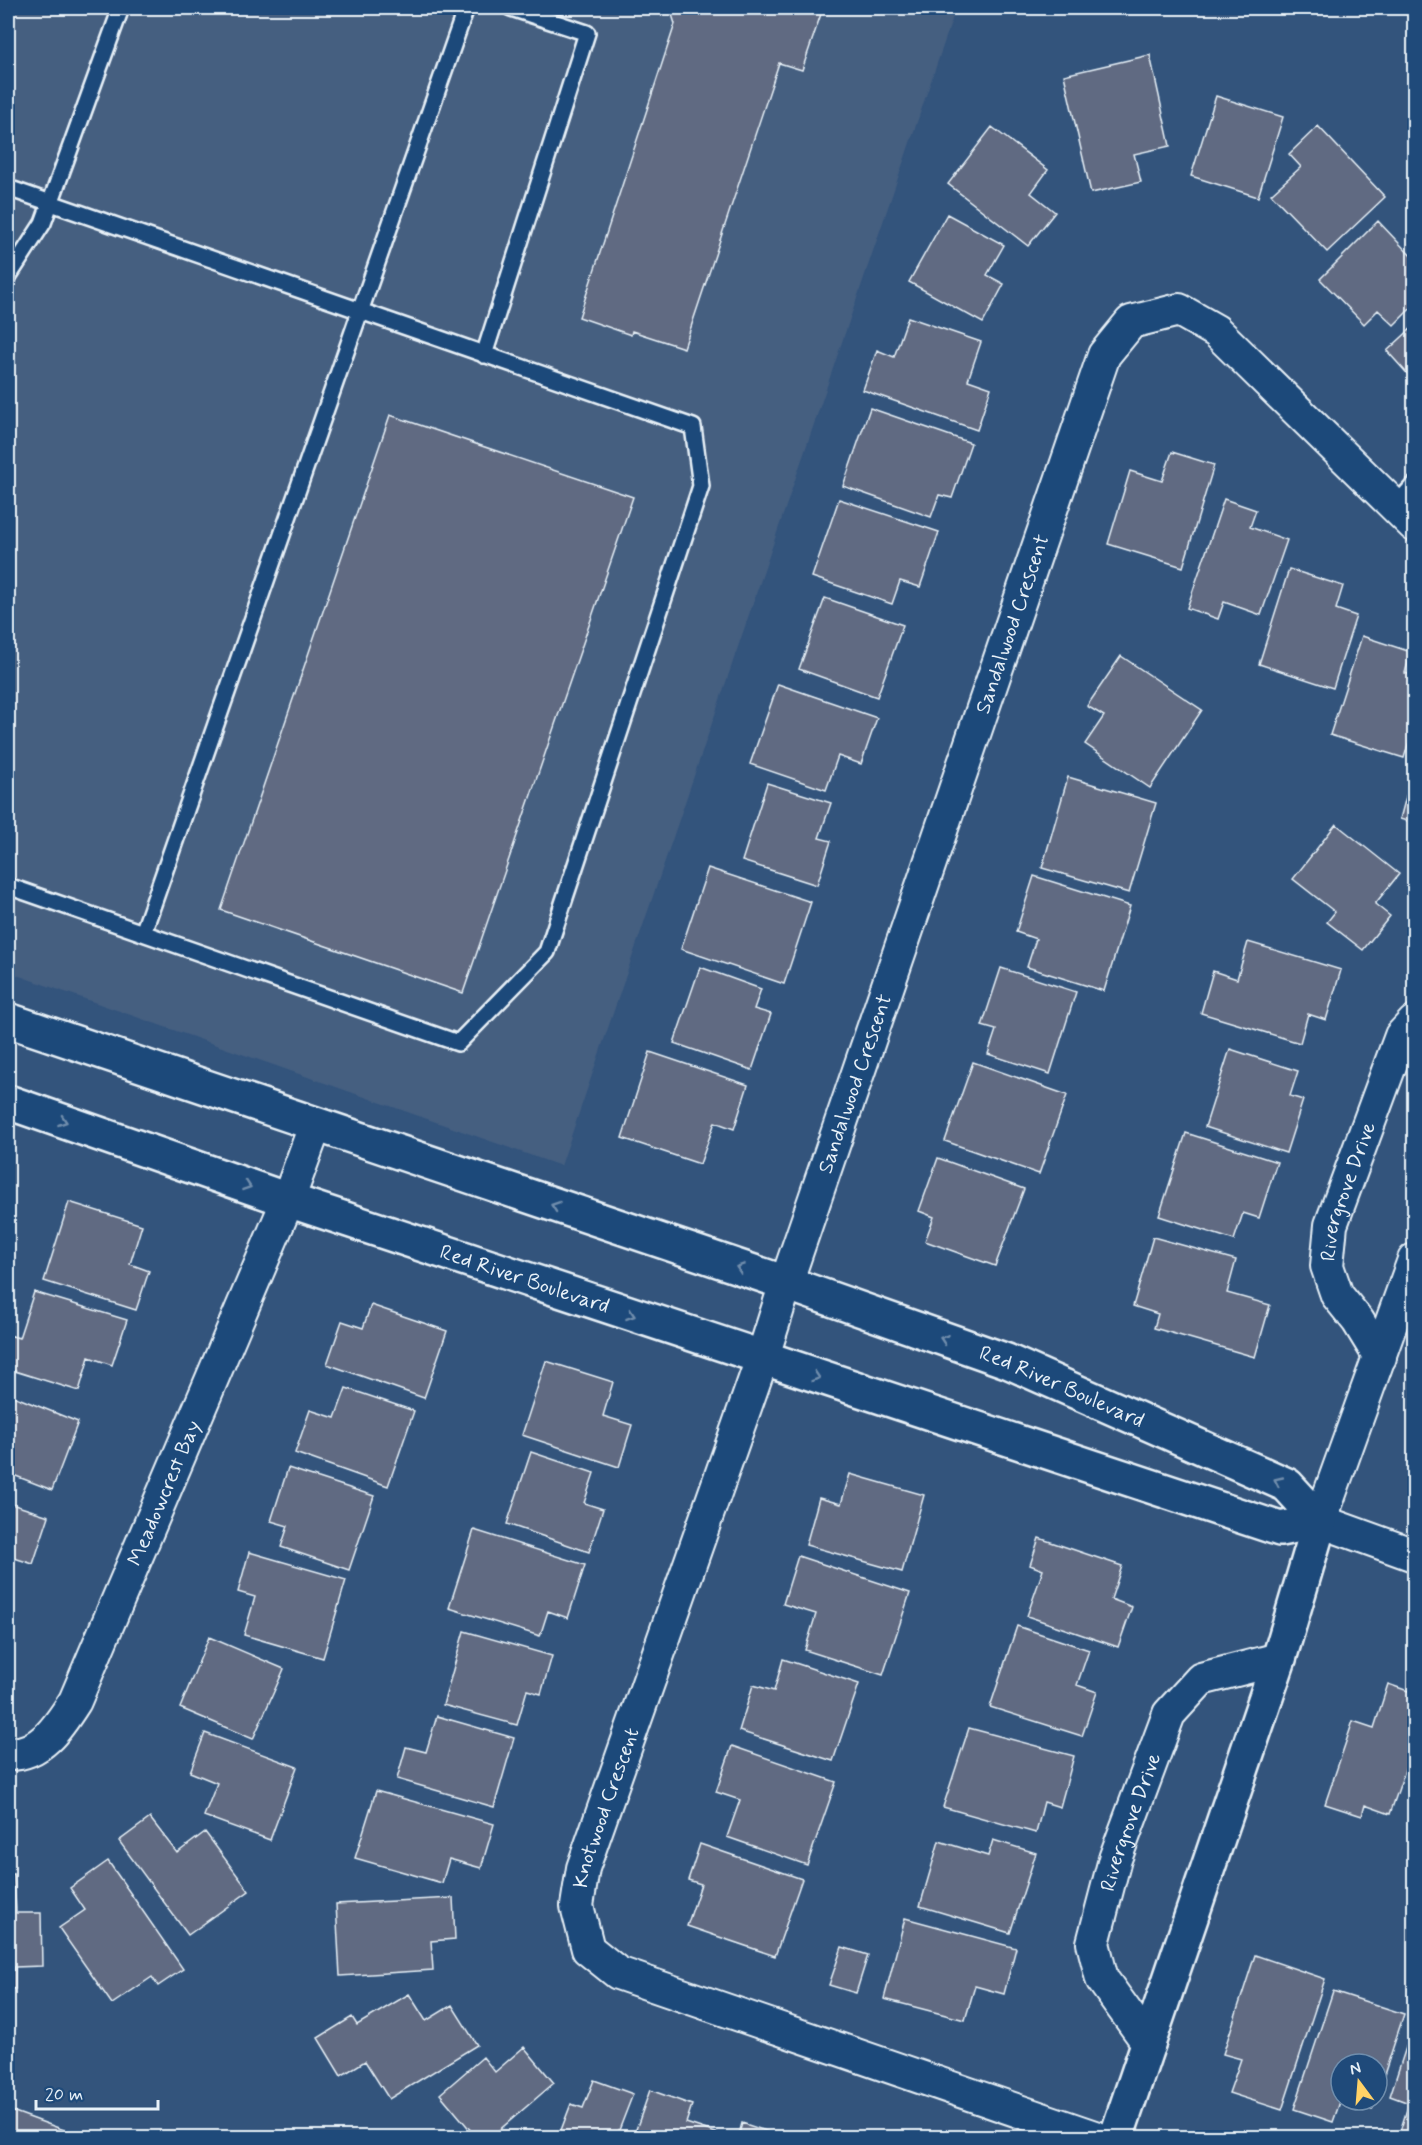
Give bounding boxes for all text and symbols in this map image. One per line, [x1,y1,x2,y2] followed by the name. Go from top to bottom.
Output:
[969,531,1057,718] street label: Sandalwood Crescent
[812,990,899,1177] street label: Sandalwood Crescent
[57,1114,68,1127] one-way arrow
[1315,1118,1383,1262] street label: Rivergrove Drive
[241,1178,252,1191] one-way arrow
[550,1201,561,1213] one-way arrow
[436,1238,613,1321] street label: Red River Boulevard
[735,1263,746,1275] one-way arrow
[625,1308,635,1320] one-way arrow
[939,1333,950,1346] one-way arrow
[975,1339,1148,1435] street label: Red River Boulevard
[810,1369,821,1382] one-way arrow
[121,1416,208,1570] street label: Meadowcrest Bay
[1273,1477,1284,1489] one-way arrow
[567,1724,646,1890] street label: Knotwood Crescent
[1094,1749,1168,1895] street label: Rivergrove Drive
[1329,2052,1389,2112] north arrow
[1347,2057,1363,2081] text: N
[36,2073,158,2111] scale bar
[45,2083,83,2107] text: 20 m

